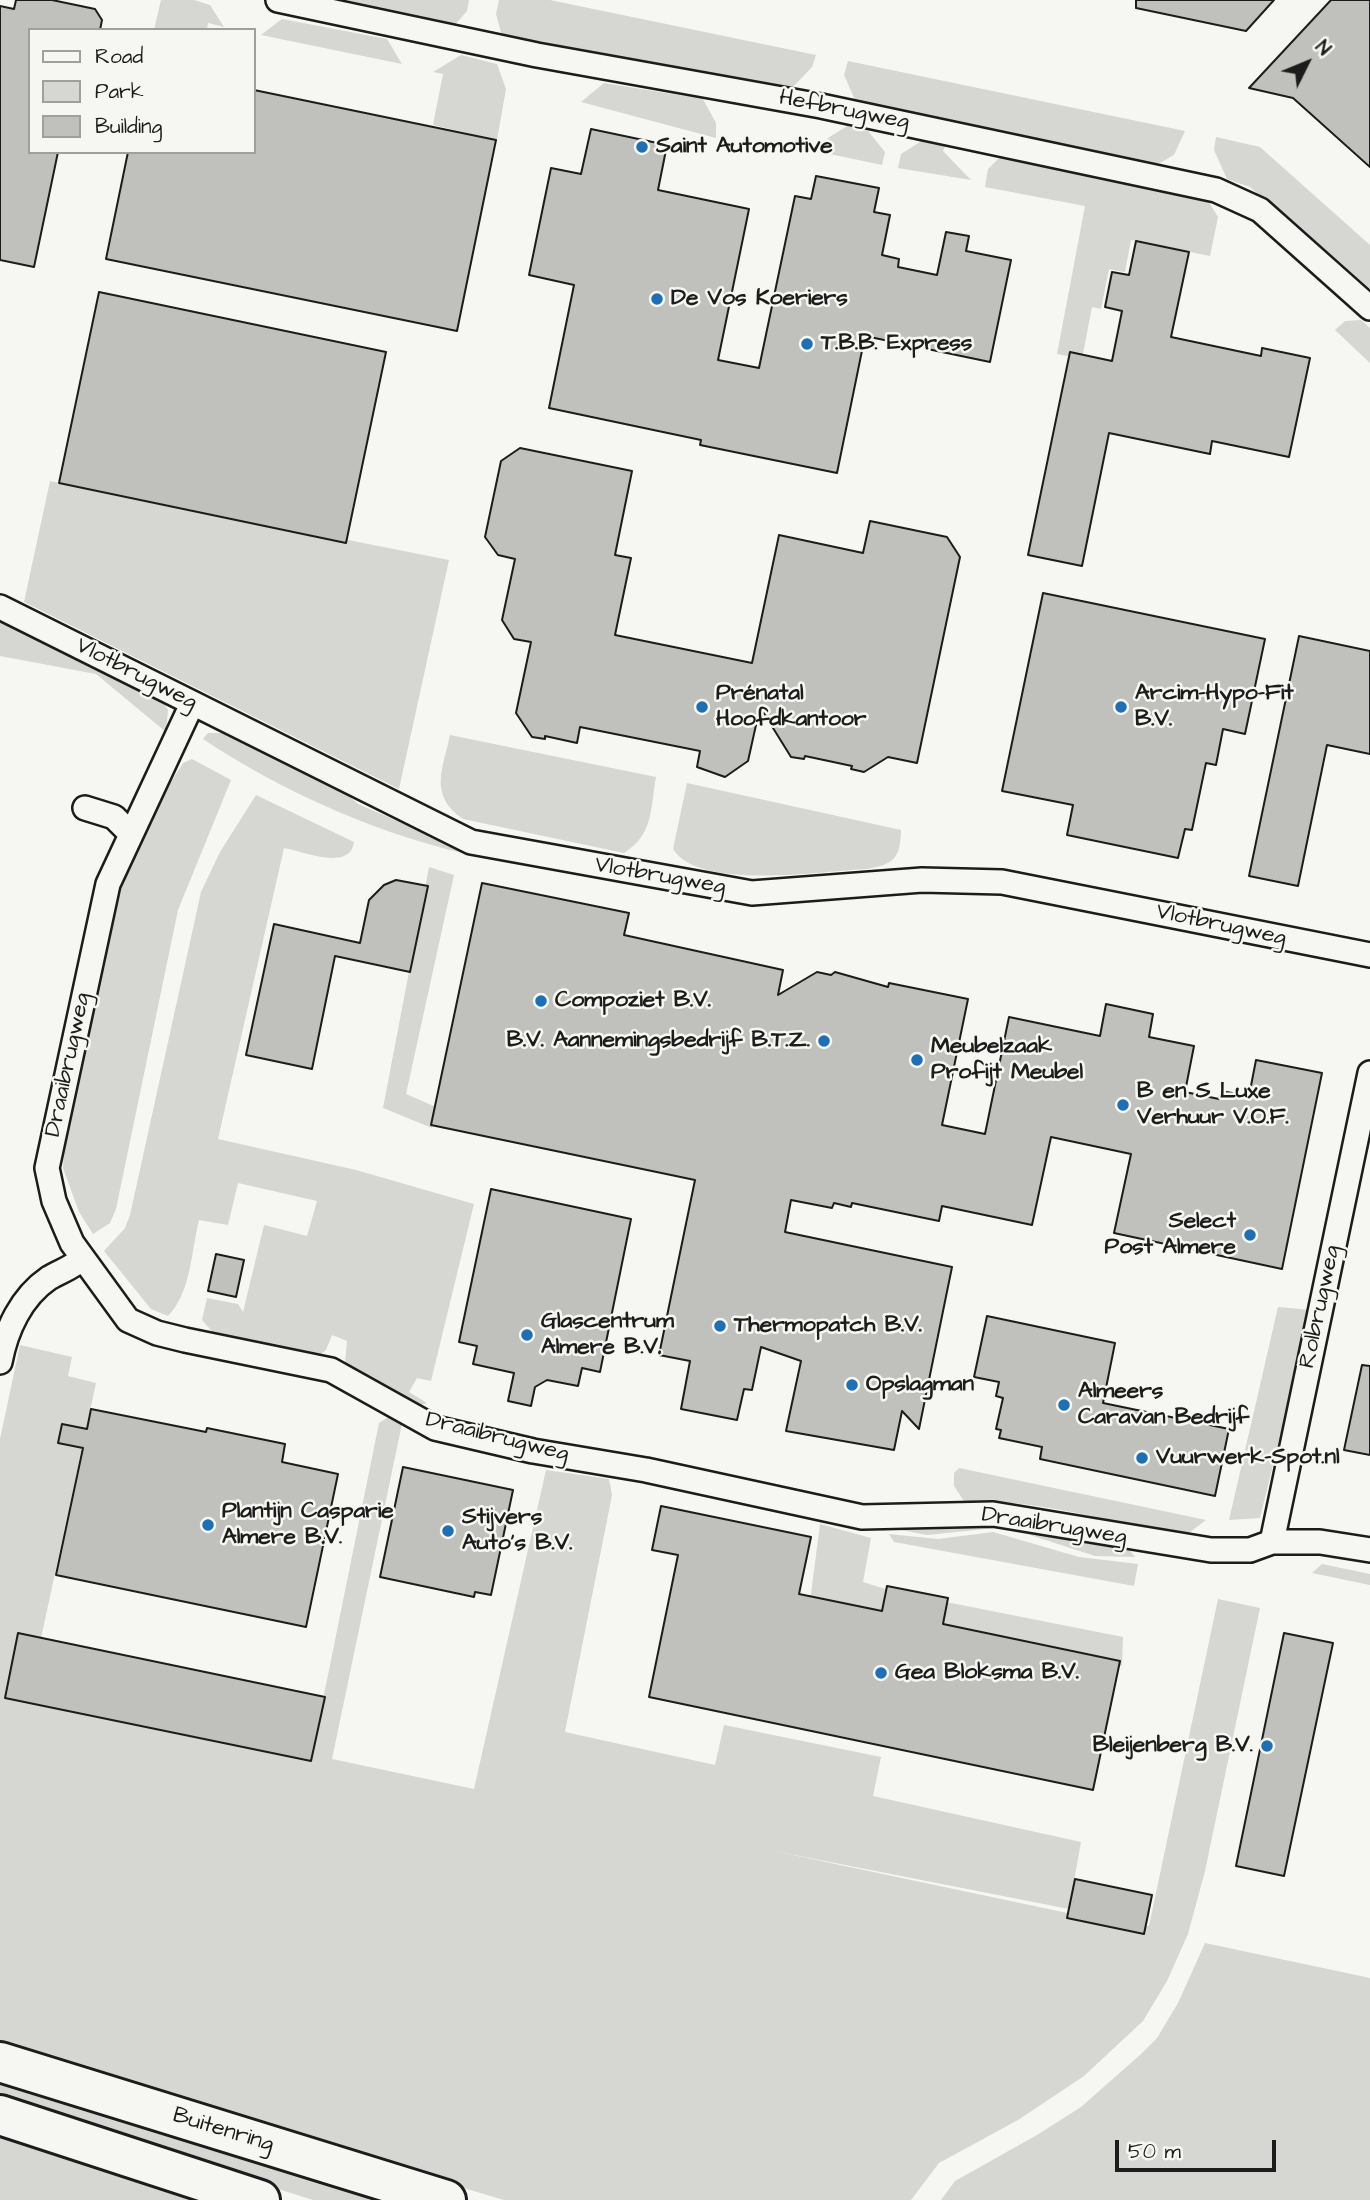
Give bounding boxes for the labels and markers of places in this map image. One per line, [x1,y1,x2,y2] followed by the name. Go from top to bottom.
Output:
[656,133,833,161] place label: Saint Automotive
[634,139,650,155] marker: Saint Automotive
[671,285,848,313] place label: De Vos Koeriers
[649,291,665,307] marker: De Vos Koeriers
[821,330,972,358] place label: T.B.B. Express
[799,336,815,352] marker: T.B.B. Express
[716,680,866,734] place label: Prénatal Hoofdkantoor
[1135,680,1294,734] place label: Arcim-Hypo-Fit B.V.
[694,699,710,715] marker: Prénatal Hoofdkantoor
[1113,699,1129,715] marker: Arcim-Hypo-Fit B.V.
[555,987,711,1015] place label: Compoziet B.V.
[533,993,549,1009] marker: Compoziet B.V.
[507,1027,810,1055] place label: B.V. Aannemingsbedrijf B.T.Z.
[816,1033,832,1049] marker: B.V. Aannemingsbedrijf B.T.Z.
[931,1033,1083,1087] place label: Meubelzaak Profijt Meubel
[909,1052,925,1068] marker: Meubelzaak Profijt Meubel
[1137,1078,1289,1132] place label: B en S Luxe Verhuur V.O.F.
[1115,1097,1131,1113] marker: B en S Luxe Verhuur V.O.F.
[1105,1208,1236,1262] place label: Select Post Almere
[1242,1227,1258,1243] marker: Select Post Almere
[541,1308,674,1362] place label: Glascentrum Almere B.V.
[734,1312,922,1340] place label: Thermopatch B.V.
[712,1318,728,1334] marker: Thermopatch B.V.
[519,1327,535,1343] marker: Glascentrum Almere B.V.
[866,1371,974,1399] place label: Opslagman
[844,1377,860,1393] marker: Opslagman
[1078,1378,1249,1432] place label: Almeers Caravan Bedrijf
[1056,1397,1072,1413] marker: Almeers Caravan Bedrijf
[1156,1444,1340,1472] place label: Vuurwerk-Spot.nl
[1134,1450,1150,1466] marker: Vuurwerk-Spot.nl
[222,1498,394,1552] place label: Plantijn Casparie Almere B.V.
[462,1504,572,1558] place label: Stijvers Auto's B.V.
[200,1517,216,1533] marker: Plantijn Casparie Almere B.V.
[440,1523,456,1539] marker: Stijvers Auto's B.V.
[895,1659,1079,1687] place label: Gea Bloksma B.V.
[873,1665,889,1681] marker: Gea Bloksma B.V.
[1093,1732,1253,1760] place label: Bleijenberg B.V.
[1259,1738,1275,1754] marker: Bleijenberg B.V.

